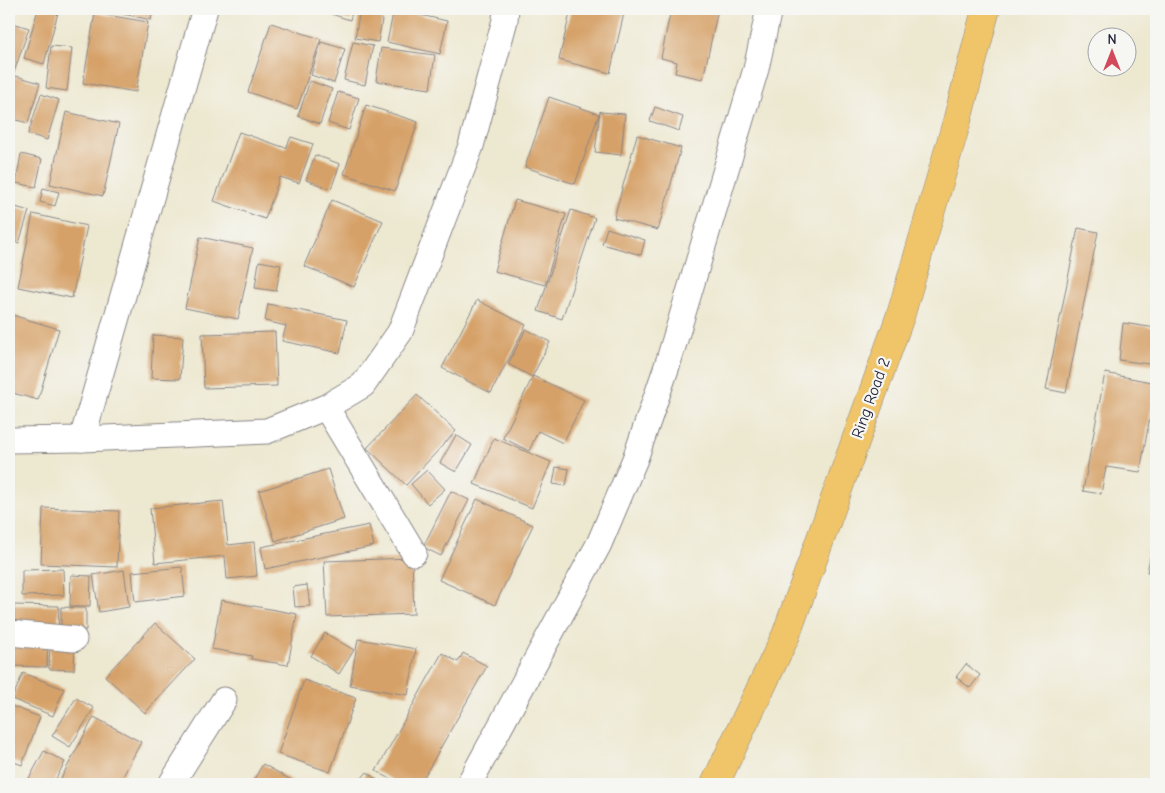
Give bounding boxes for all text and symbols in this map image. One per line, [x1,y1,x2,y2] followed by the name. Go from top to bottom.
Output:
[1088,28,1138,78] north arrow
[1107,31,1117,48] text: N
[848,355,894,441] street label: Ring Road 2

